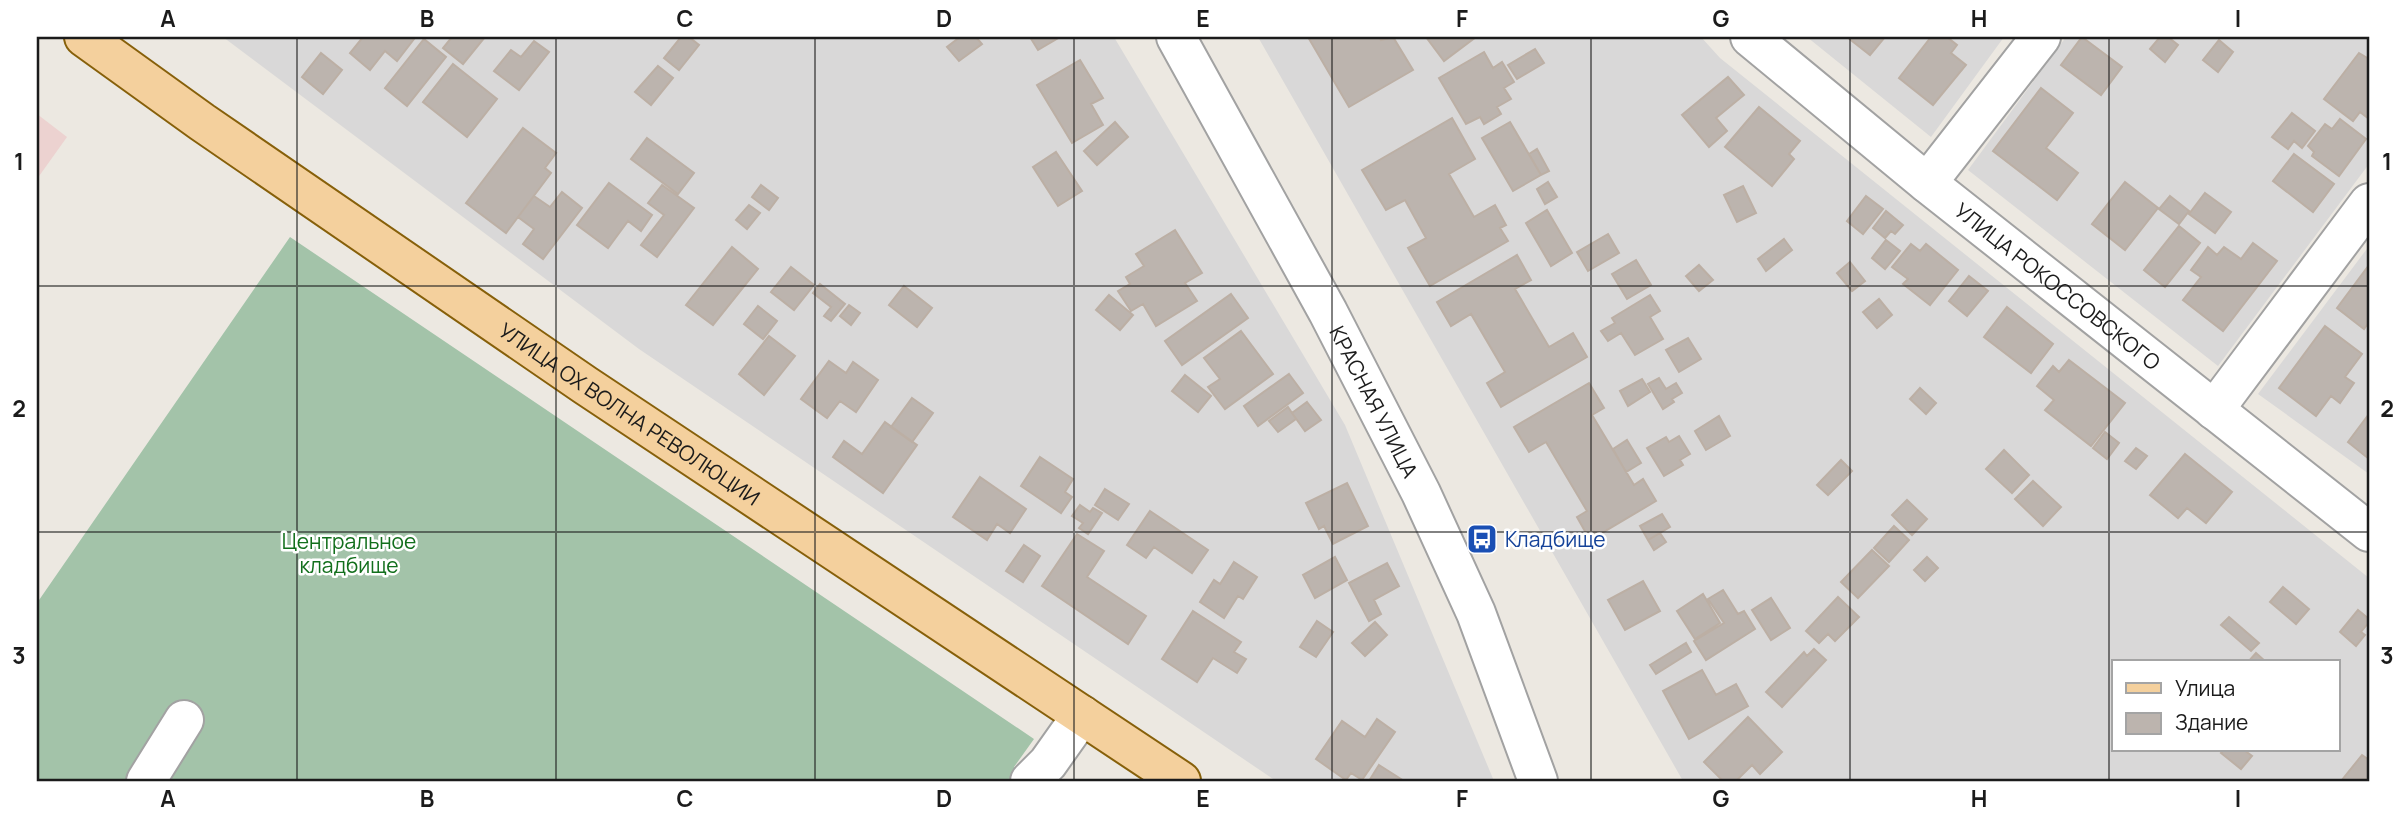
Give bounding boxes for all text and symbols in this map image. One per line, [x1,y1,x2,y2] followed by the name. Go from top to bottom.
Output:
[160,2,176,34] text: A
[420,2,434,34] text: B
[677,2,694,34] text: C
[936,2,952,34] text: D
[1196,2,1210,34] text: E
[1456,2,1468,34] text: F
[1713,2,1730,34] text: G
[1971,2,1987,34] text: H
[2235,2,2241,34] text: I
[14,145,24,177] text: 1
[2382,145,2392,177] text: 1
[1949,196,2166,376] street label: УЛИЦА РОКОССОВСКОГО
[493,316,765,511] street label: УЛИЦА ОХ ВОЛНА РЕВОЛЮЦИИ
[1323,321,1425,482] street label: КРАСНАЯ УЛИЦА
[12,392,26,424] text: 2
[2380,392,2394,424] text: 2
[1465,522,1499,556] bus stop icon: Кладбище
[1505,525,1606,553] place label: Кладбище
[282,527,416,579] park label: Центральное кладбище
[12,639,26,671] text: 3
[2380,639,2394,671] text: 3
[2112,660,2340,752] legend
[2175,674,2235,702] text: Улица
[2175,708,2248,736] text: Здание
[160,782,176,814] text: A
[420,782,434,814] text: B
[677,782,694,814] text: C
[936,782,952,814] text: D
[1196,782,1210,814] text: E
[1456,782,1468,814] text: F
[1713,782,1730,814] text: G
[1971,782,1987,814] text: H
[2235,782,2241,814] text: I

